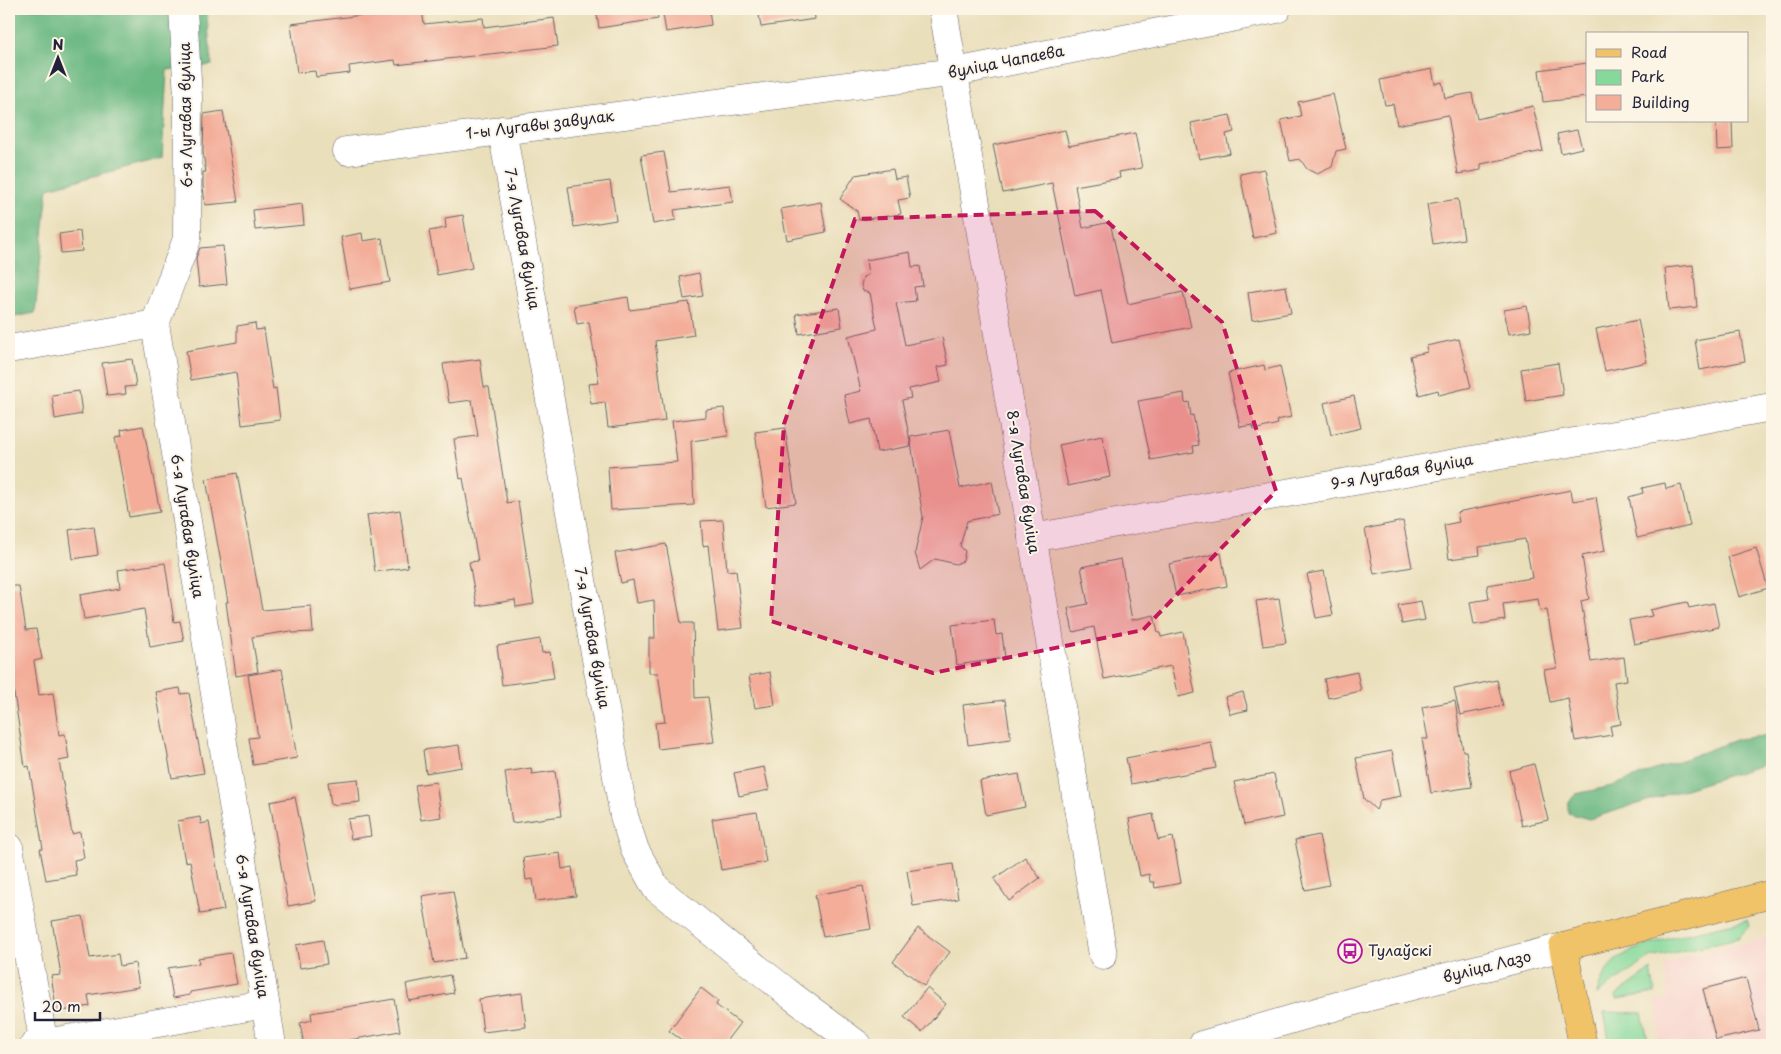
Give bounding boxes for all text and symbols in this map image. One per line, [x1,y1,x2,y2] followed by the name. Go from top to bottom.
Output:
[32,32,82,82] north arrow
[1586,32,1748,122] legend
[52,34,64,55] text: N
[946,38,1067,83] street label: вуліца Чапаева
[1631,40,1667,63] text: Road
[172,41,197,188] street label: 6-я Лугавая вуліца
[1631,64,1665,87] text: Park
[1631,90,1690,113] text: Building
[464,103,615,144] street label: 1-ы Лугавы завулак
[500,166,547,312] street label: 7-я Лугавая вуліца
[1002,409,1047,556] street label: 8-я Лугавая вуліца
[1329,447,1475,494] street label: 9-я Лугавая вуліца
[166,452,211,600] street label: 6-я Лугавая вуліца
[570,565,617,711] street label: 7-я Лугавая вуліца
[231,852,276,1000] street label: 6-я Лугавая вуліца
[1337,938,1363,964] bus stop icon: Тулаўскі
[1368,938,1432,961] place label: Тулаўскі
[1440,943,1533,988] street label: вуліца Лазо
[35,989,100,1021] scale bar
[42,994,81,1017] text: 20 m

